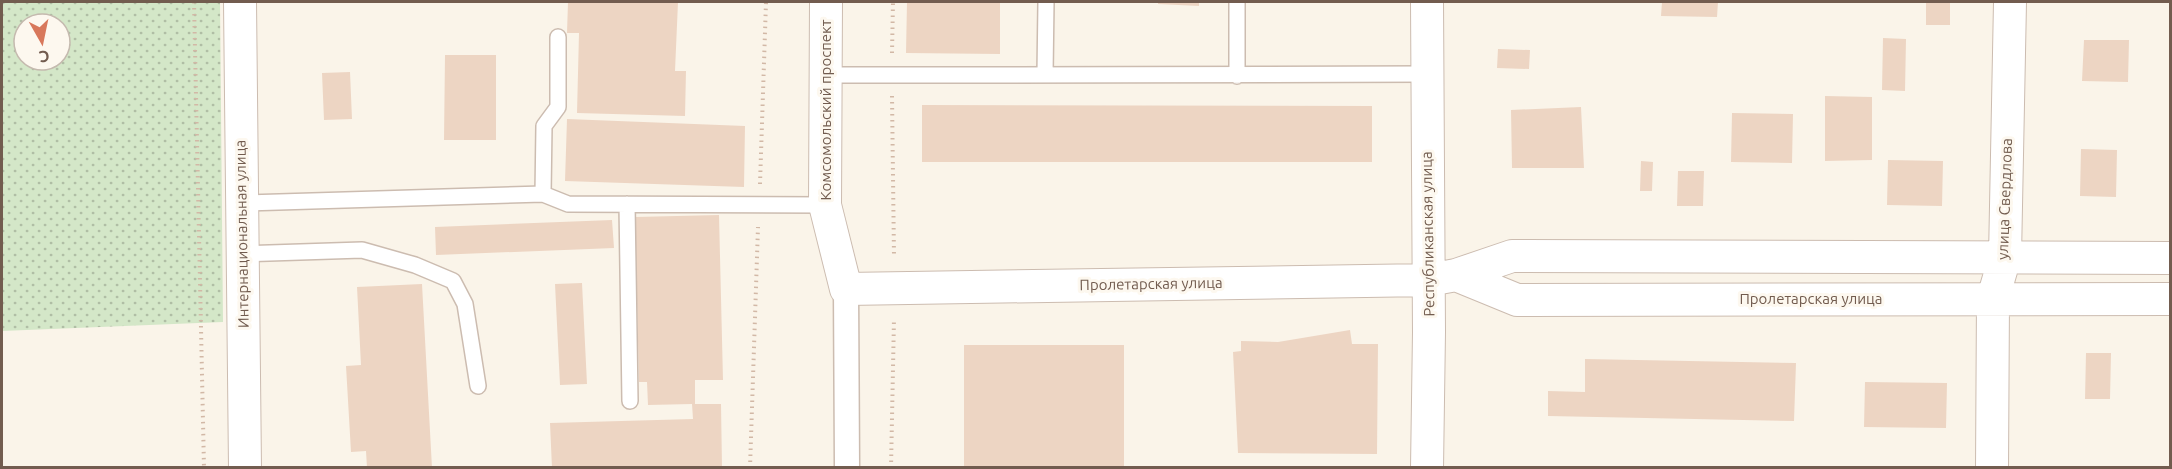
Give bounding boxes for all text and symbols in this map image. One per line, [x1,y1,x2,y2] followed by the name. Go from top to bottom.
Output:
[12,12,72,72] north arrow
[817,19,834,200] street label: Комсомольский проспект
[38,47,51,67] text: С
[1994,138,2015,260] street label: улица Свердлова
[231,140,252,328] street label: Интернациональная улица
[1418,151,1437,317] street label: Республиканская улица
[1079,274,1223,293] street label: Пролетарская улица
[1739,290,1883,307] street label: Пролетарская улица

